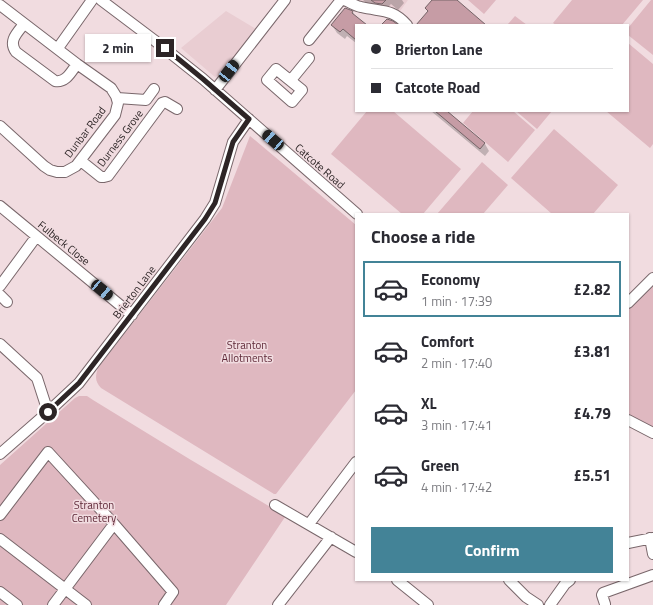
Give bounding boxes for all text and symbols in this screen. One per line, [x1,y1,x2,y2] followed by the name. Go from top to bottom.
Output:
[85,34,151,62] callout: 2 min
[102,38,134,58] text: 2 min
[395,38,483,61] text: Brierton Lane
[156,39,174,57] route end
[217,58,241,84] car
[395,76,480,99] text: Catcote Road
[61,103,110,161] street label: Dunbar Road
[93,106,147,170] street label: Durness Grove
[260,128,286,152] car
[292,140,349,192] street label: Catcote Road
[35,217,94,269] street label: Fulbeck Close
[371,223,475,250] text: Choose a ride
[109,262,159,322] street label: Brierton Lane
[421,268,480,291] text: Economy
[373,271,409,307] icon: car
[89,278,115,302] car
[574,278,611,301] text: £2.82
[421,291,492,311] text: 1 min · 17:39
[421,330,474,353] text: Comfort
[373,333,409,369] icon: car
[222,337,272,366] park label: Stranton Allotments
[574,340,611,363] text: £3.81
[421,353,492,373] text: 2 min · 17:40
[421,392,437,415] text: XL
[373,395,409,431] icon: car
[574,402,611,425] text: £4.79
[39,403,57,421] route start
[421,415,492,435] text: 3 min · 17:41
[421,454,459,477] text: Green
[373,457,409,493] icon: car
[574,464,611,487] text: £5.51
[421,477,492,497] text: 4 min · 17:42
[72,497,117,526] park label: Stranton Cemetery
[371,527,613,573] button: Confirm

